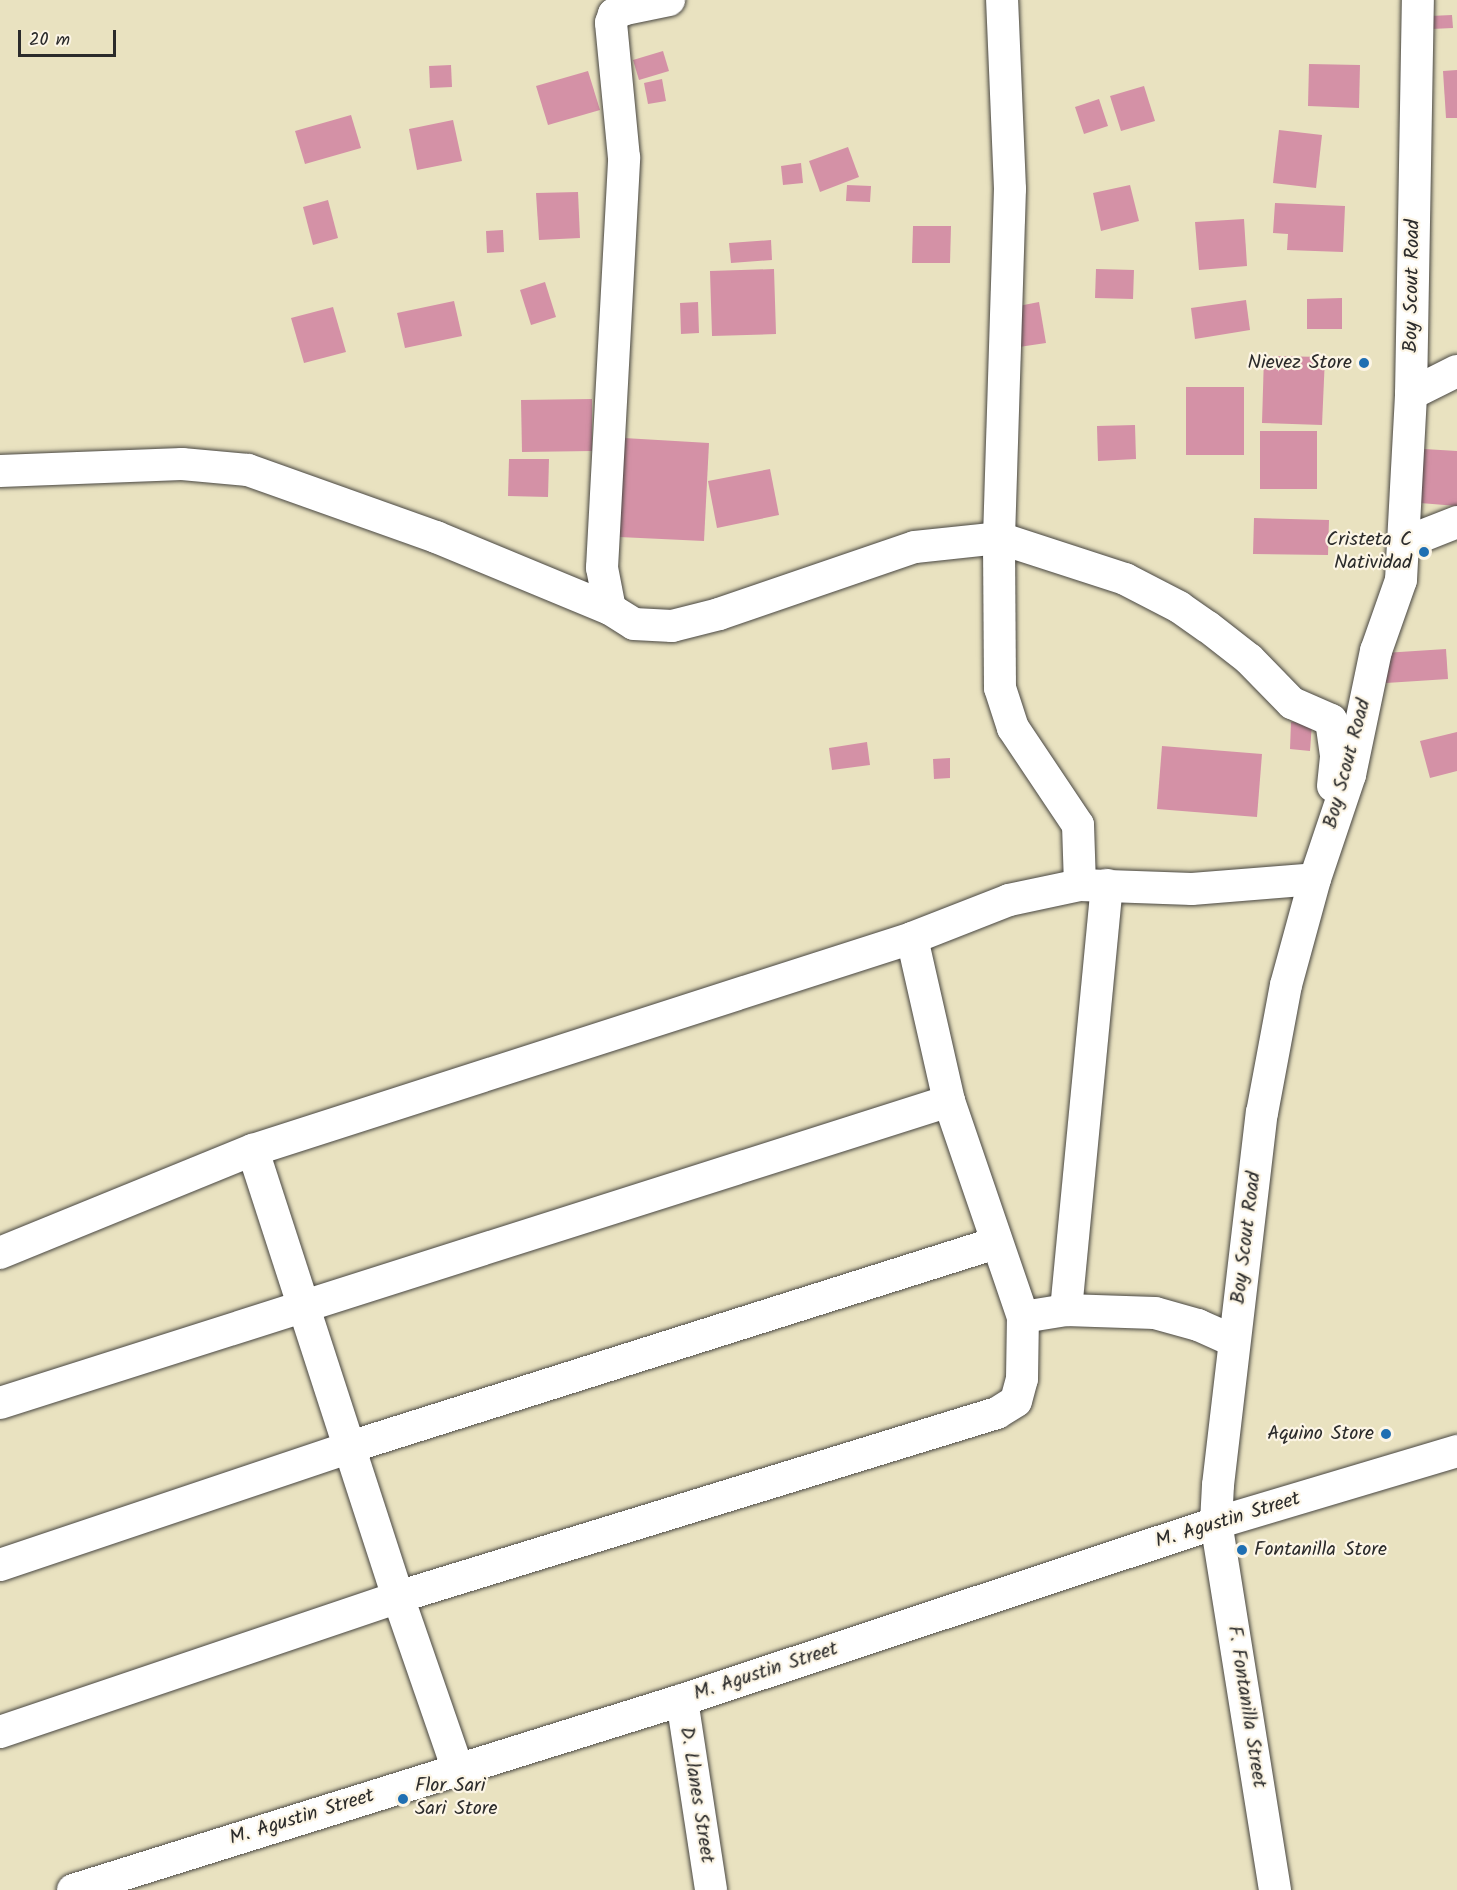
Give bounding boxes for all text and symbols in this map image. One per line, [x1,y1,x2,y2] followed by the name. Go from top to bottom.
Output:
[21,18,118,56] scale bar
[29,26,70,55] text: 20 m
[1400,219,1426,353] street label: Boy Scout Road
[1247,351,1352,375] place label: Nievez Store
[1357,356,1371,370] marker: Nievez Store
[1326,528,1412,575] place label: Cristeta C Natividad
[1417,545,1431,559] marker: Cristeta C Natividad
[1319,697,1377,831] street label: Boy Scout Road
[1227,1170,1267,1306] street label: Boy Scout Road
[1267,1422,1374,1446] place label: Aquino Store
[1379,1427,1393,1441] marker: Aquino Store
[1153,1488,1303,1554] street label: M. Agustin Street
[1254,1538,1387,1562] place label: Fontanilla Store
[1235,1543,1249,1557] marker: Fontanilla Store
[1221,1624,1271,1790] street label: F. Fontanilla Street
[691,1637,841,1707] street label: M. Agustin Street
[673,1725,719,1865] street label: D. Llanes Street
[415,1775,497,1822] place label: Flor Sari Sari Store
[227,1785,377,1851] street label: M. Agustin Street
[396,1792,410,1806] marker: Flor Sari Sari Store

